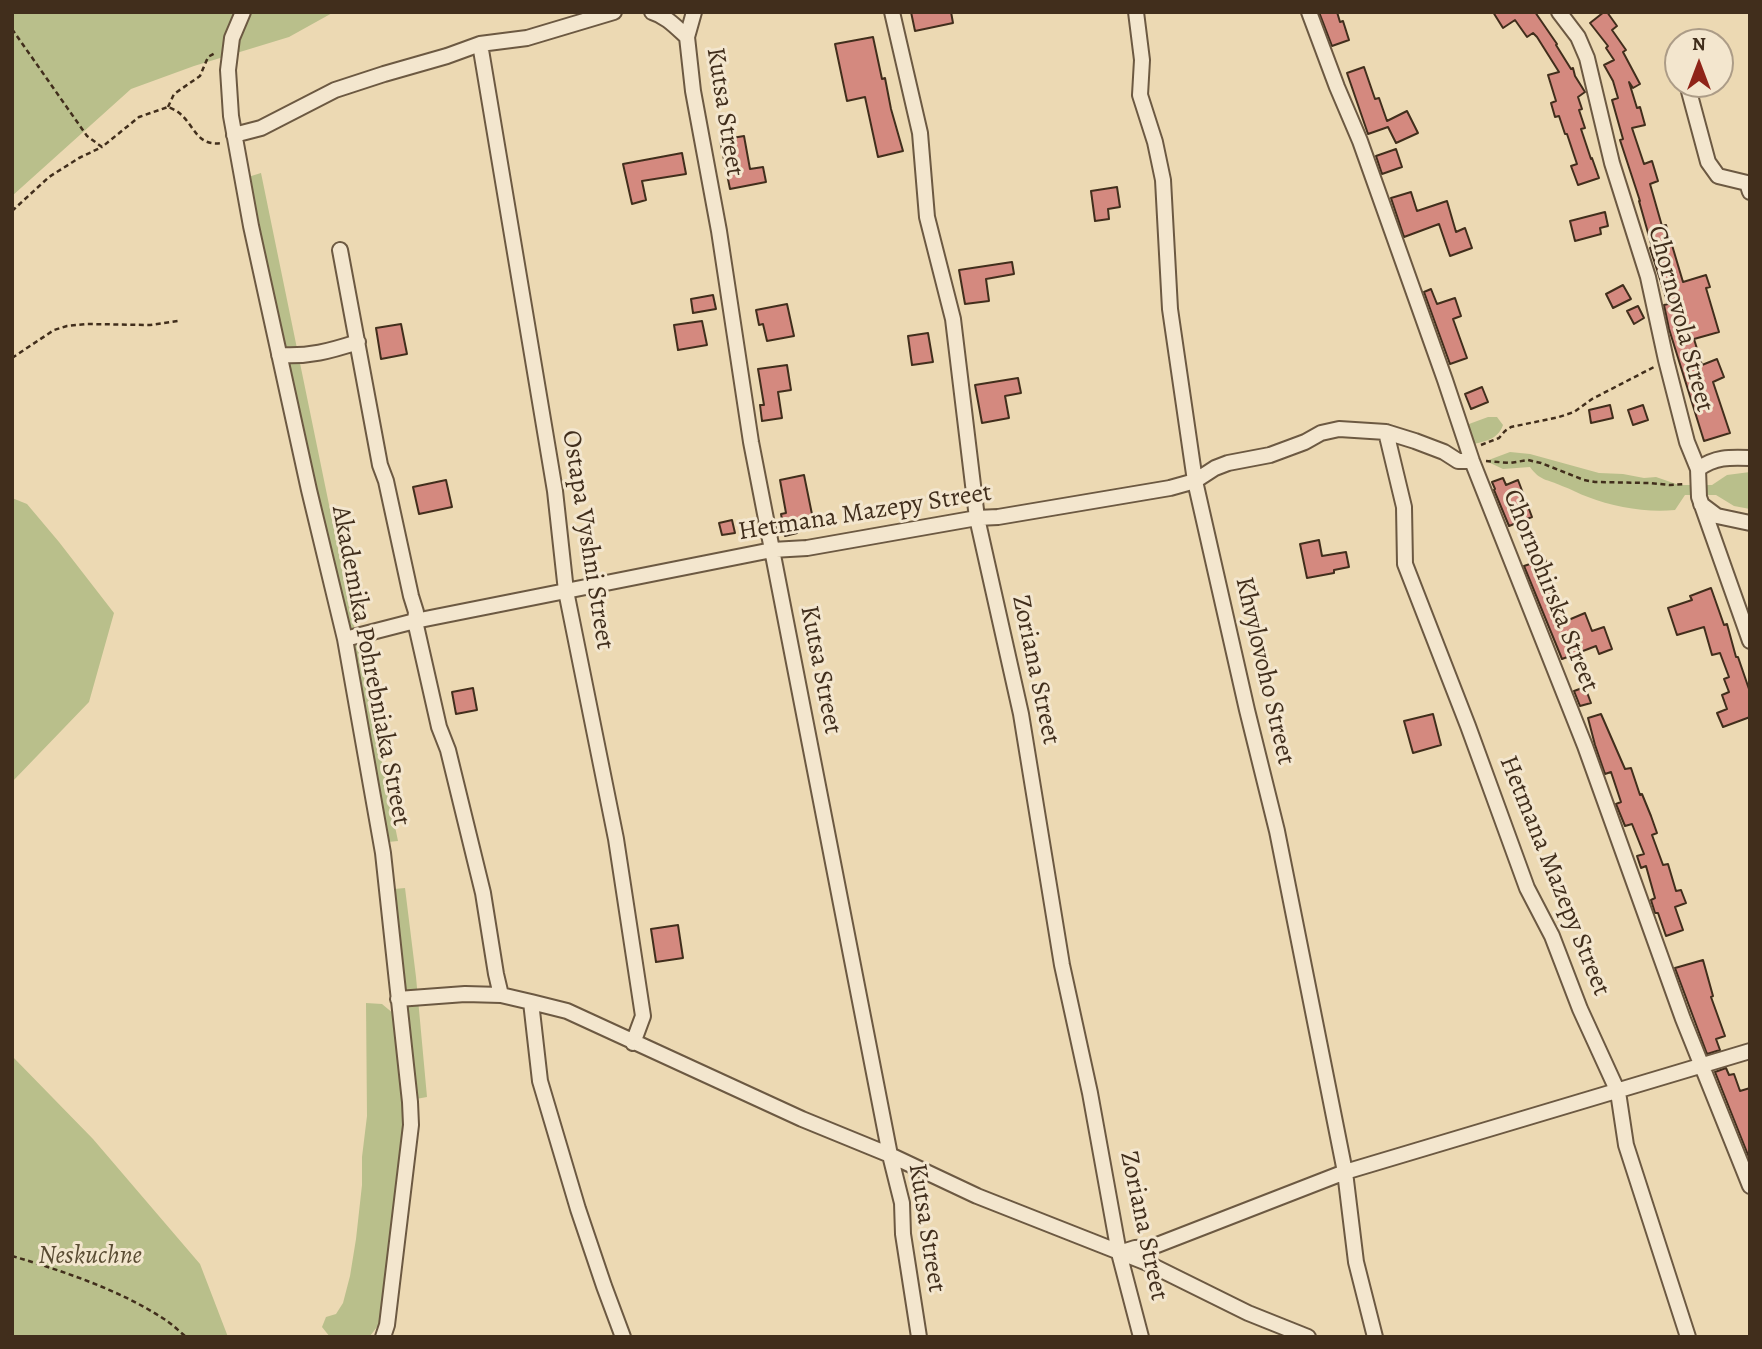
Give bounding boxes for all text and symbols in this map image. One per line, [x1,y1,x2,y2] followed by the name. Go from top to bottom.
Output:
[1664,28,1734,98] north arrow
[1692,31,1706,57] text: N
[698,45,750,179] street label: Kutsa Street
[1640,222,1720,416] street label: Chornovola Street
[554,428,620,652] street label: Ostapa Vyshni Street
[736,478,994,548] street label: Hetmana Mazepy Street
[1495,485,1605,697] street label: Chornohirska Street
[324,503,416,829] street label: Akademika Pohrebniaka Street
[1227,574,1301,768] street label: Khvylovoho Street
[1004,592,1066,748] street label: Zoriana Street
[792,603,848,737] street label: Kutsa Street
[1492,751,1616,1001] street label: Hetmana Mazepy Street
[1112,1148,1174,1304] street label: Zoriana Street
[900,1161,952,1295] street label: Kutsa Street
[38,1241,142,1273] park label: Neskuchne

